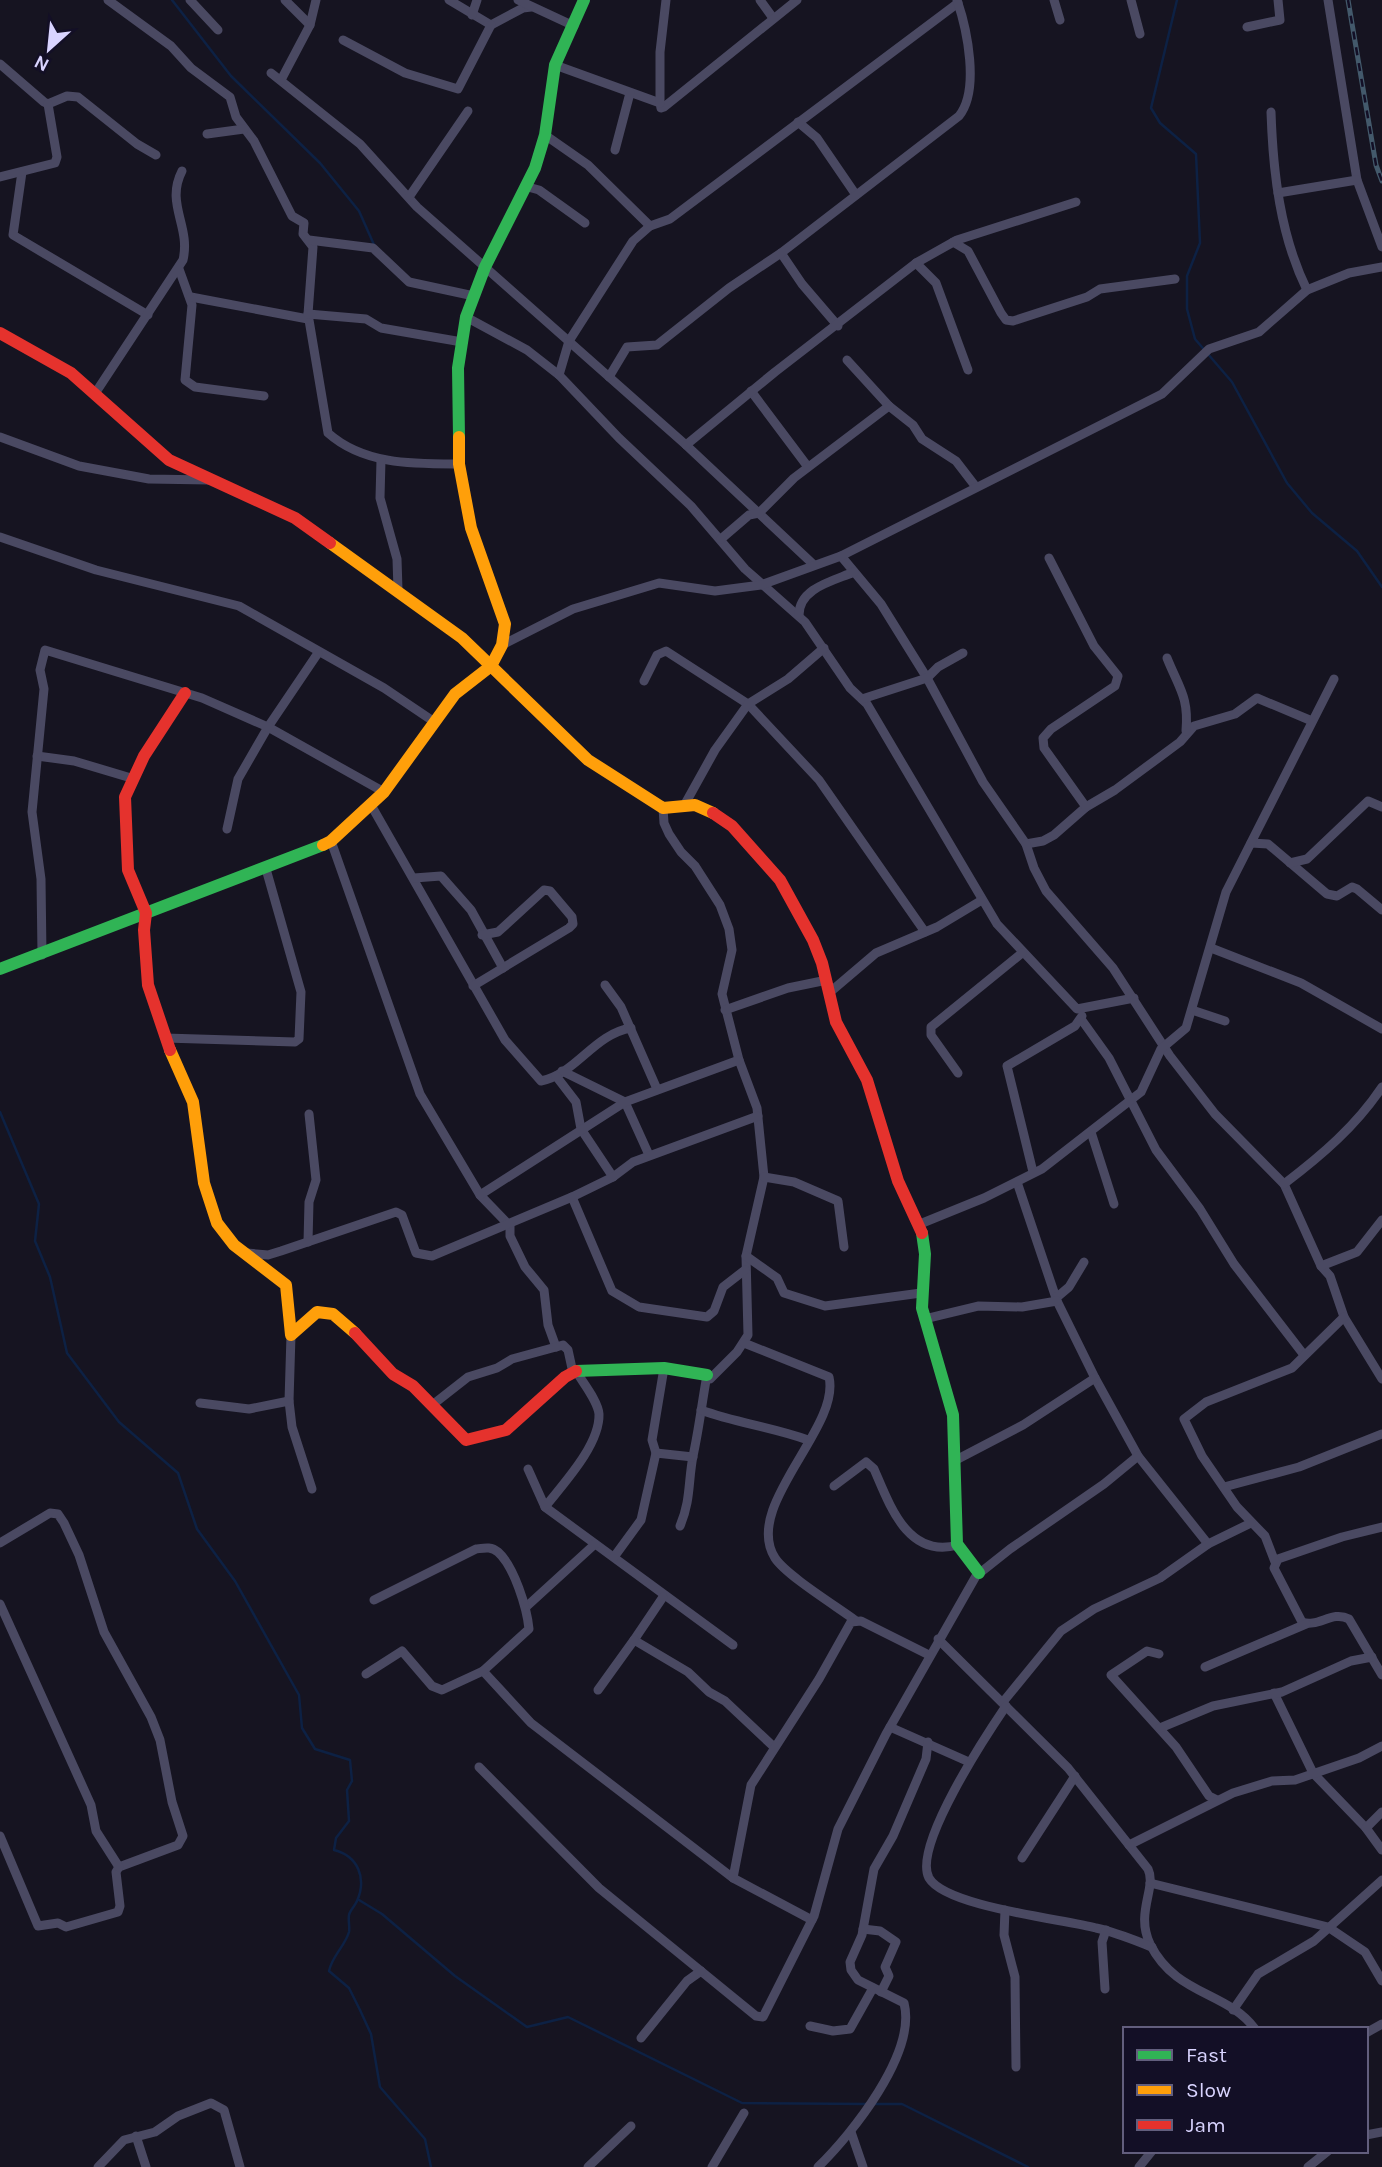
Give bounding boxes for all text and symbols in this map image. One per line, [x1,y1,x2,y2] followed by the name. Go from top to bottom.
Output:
[14,14,84,84] north arrow
[31,50,53,76] text: N
[1123,2027,1368,2153] legend
[1186,2043,1227,2067] text: Fast
[1186,2078,1231,2102] text: Slow
[1186,2113,1226,2137] text: Jam

